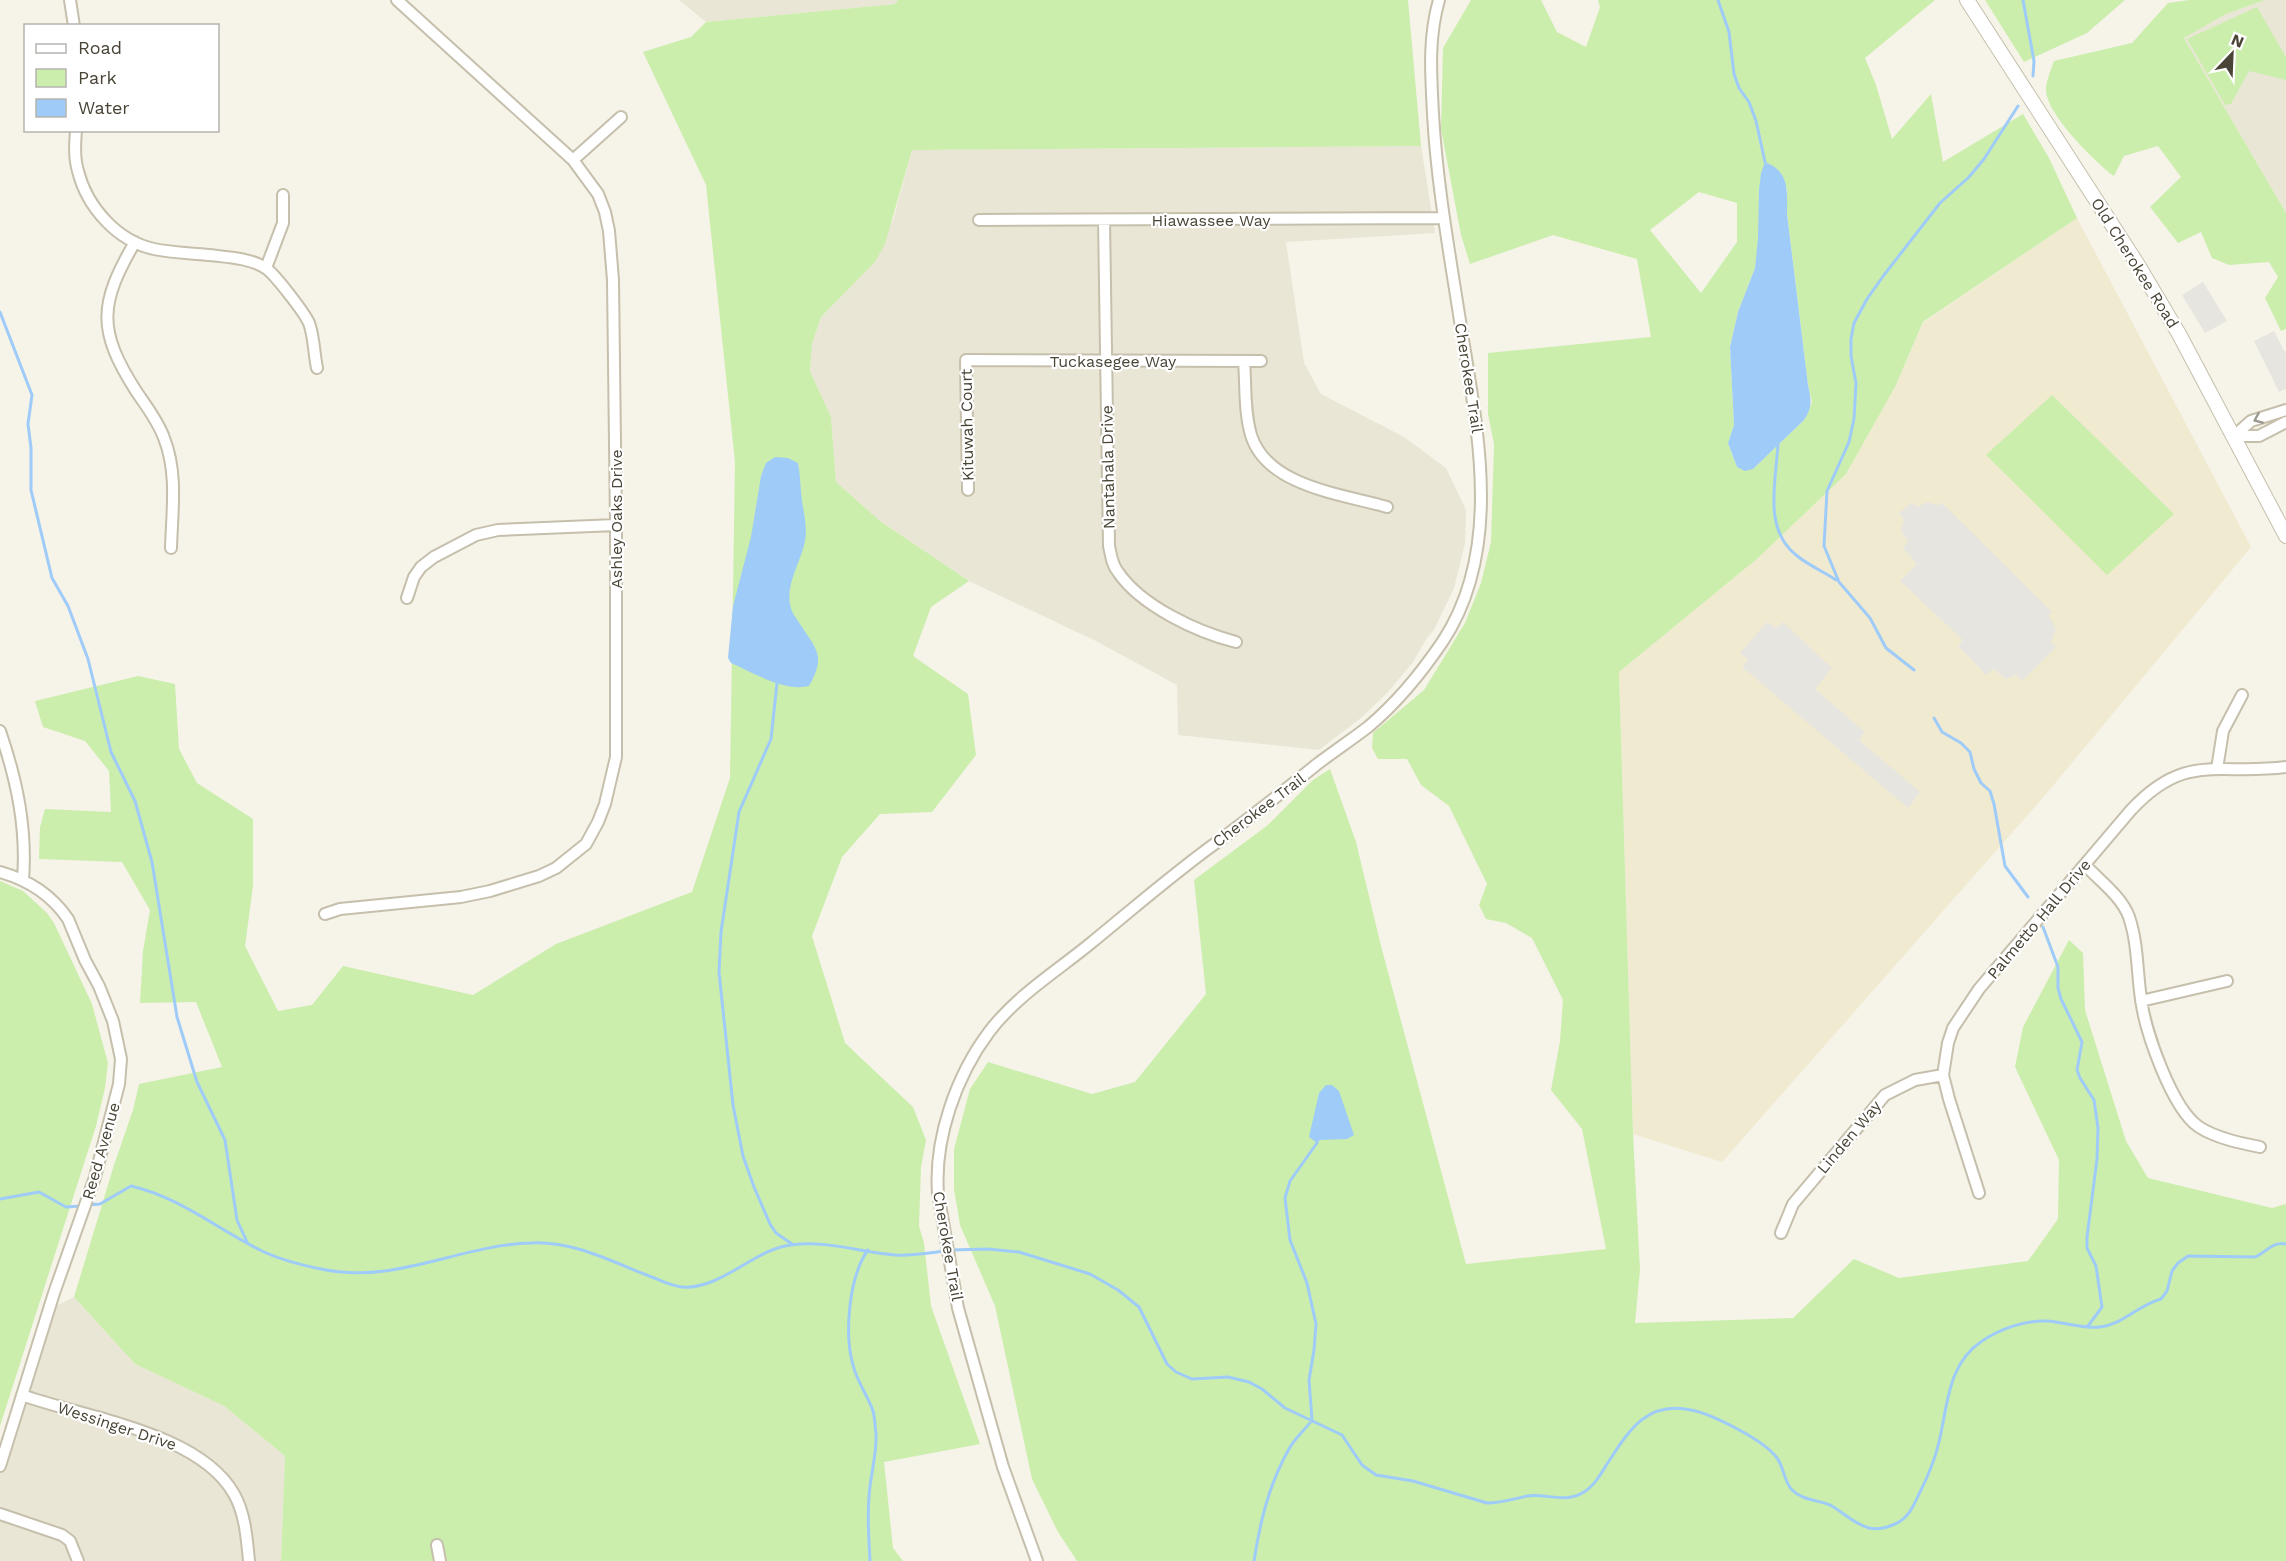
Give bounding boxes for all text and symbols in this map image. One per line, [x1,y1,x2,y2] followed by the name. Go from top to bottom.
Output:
[24,24,219,132] legend
[2202,24,2262,84] north arrow
[2228,30,2247,52] text: N
[78,37,122,58] text: Road
[78,67,117,88] text: Park
[78,97,130,118] text: Water
[2087,194,2183,332] street label: Old Cherokee Road
[1151,211,1271,230] street label: Hiawassee Way
[1451,322,1487,435] street label: Cherokee Trail
[1050,352,1177,371] street label: Tuckasegee Way
[957,368,977,481] street label: Kituwah Court
[1097,405,1119,529] street label: Nantahala Drive
[2254,412,2265,424] one-way arrow
[607,449,626,589] street label: Ashley Oaks Drive
[1209,769,1309,851] street label: Cherokee Trail
[1983,855,2095,983] street label: Palmetto Hall Drive
[1813,1096,1886,1177] street label: Linden Way
[78,1100,124,1202] street label: Reed Avenue
[929,1190,967,1303] street label: Cherokee Trail
[55,1398,179,1454] street label: Wessinger Drive

